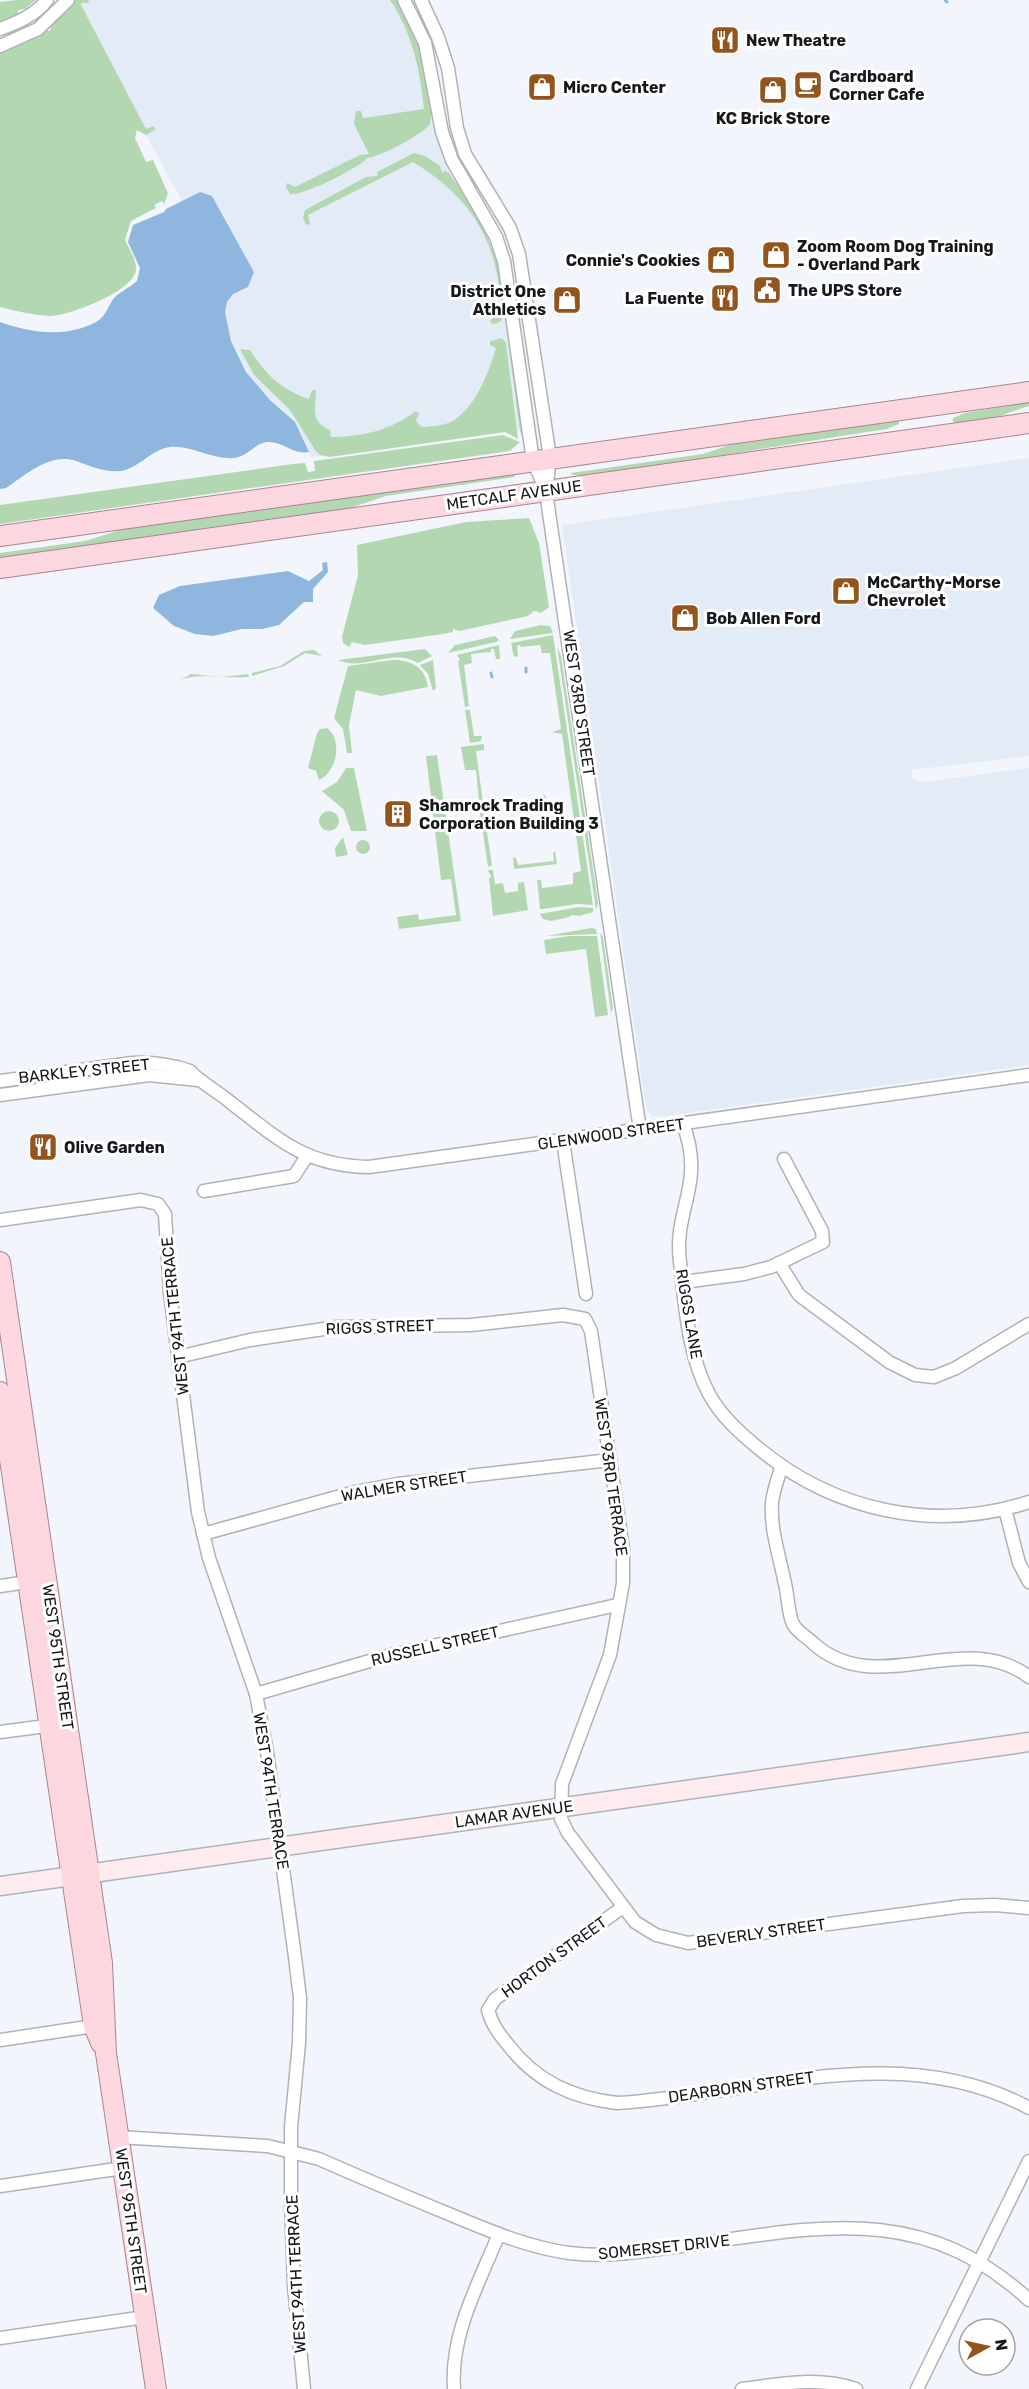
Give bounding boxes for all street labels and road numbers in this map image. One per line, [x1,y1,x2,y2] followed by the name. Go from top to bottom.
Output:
[445,476,583,514] street label: METCALF AVENUE
[559,629,599,777] street label: WEST 93RD STREET
[17,1055,151,1087] street label: BARKLEY STREET
[536,1114,686,1154] street label: GLENWOOD STREET
[157,1236,193,1396] street label: WEST 94TH TERRACE
[672,1268,706,1360] street label: RIGGS LANE
[325,1316,435,1338] street label: RIGGS STREET
[590,1397,632,1557] street label: WEST 93RD TERRACE
[340,1467,468,1505] street label: WALMER STREET
[38,1583,78,1731] street label: WEST 95TH STREET
[369,1622,501,1670] street label: RUSSELL STREET
[249,1711,293,1871] street label: WEST 94TH TERRACE
[454,1796,574,1832] street label: LAMAR AVENUE
[498,1912,610,2002] street label: HORTON STREET
[695,1915,827,1951] street label: BEVERLY STREET
[667,2067,815,2107] street label: DEARBORN STREET
[111,2147,151,2295] street label: WEST 95TH STREET
[282,2194,310,2354] street label: WEST 94TH TERRACE
[597,2231,731,2263] street label: SOMERSET DRIVE

